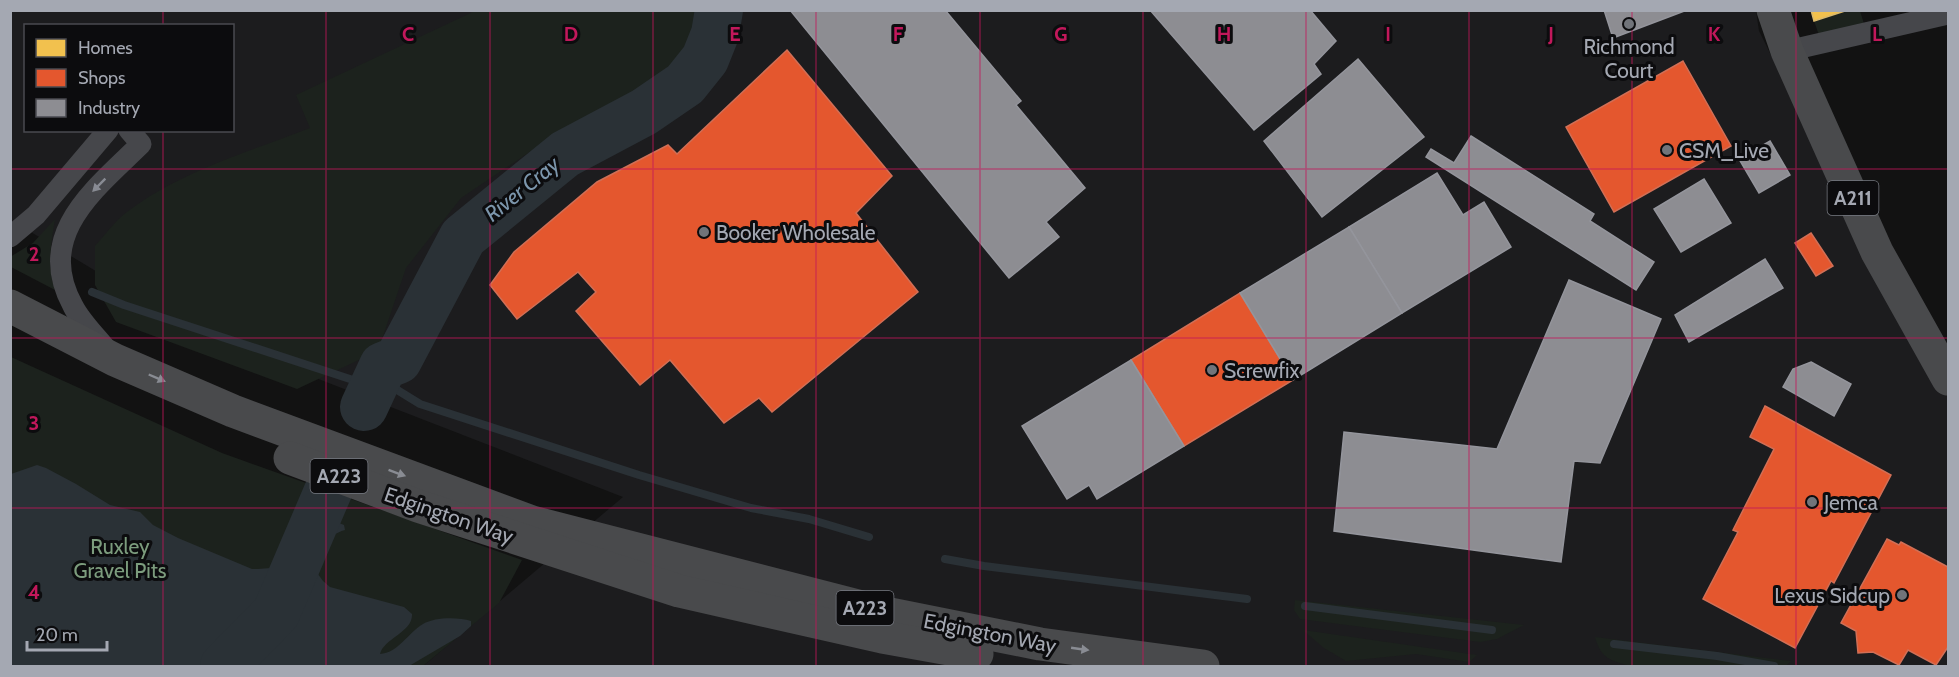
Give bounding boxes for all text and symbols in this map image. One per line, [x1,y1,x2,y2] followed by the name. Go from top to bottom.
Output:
[1622,17,1636,31] marker: Richmond Court
[402,22,414,46] text: C
[564,22,578,46] text: D
[729,22,741,46] text: E
[893,22,904,46] text: F
[1054,22,1068,46] text: G
[1217,22,1231,46] text: H
[1385,22,1391,46] text: I
[1547,22,1554,46] text: J
[1708,22,1721,46] text: K
[1872,22,1882,46] text: L
[24,24,234,132] legend
[1583,34,1675,83] place label: Richmond Court
[78,37,133,59] text: Homes
[78,67,126,89] text: Shops
[78,97,140,119] text: Industry
[1679,138,1769,163] place label: CSM_Live
[1660,143,1674,157] marker: CSM_Live
[479,150,566,227] water label: River Cray
[92,178,106,193] one-way arrow
[1828,181,1878,215] road number: A211
[716,220,876,245] place label: Booker Wholesale
[697,225,711,239] marker: Booker Wholesale
[29,242,39,266] text: 2
[1224,358,1300,383] place label: Screwfix
[1205,363,1219,377] marker: Screwfix
[148,374,166,384] one-way arrow
[29,411,39,435] text: 3
[310,459,368,493] road number: A223
[388,468,406,478] one-way arrow
[381,481,517,549] street label: Edgington Way
[1823,490,1878,515] place label: Jemca
[1805,495,1819,509] marker: Jemca
[74,534,167,583] park label: Ruxley Gravel Pits
[28,580,40,604] text: 4
[1774,583,1890,608] place label: Lexus Sidcup
[1895,588,1909,602] marker: Lexus Sidcup
[836,591,894,625] road number: A223
[921,608,1059,658] street label: Edgington Way
[27,614,106,652] scale bar
[36,624,78,646] text: 20 m
[1070,645,1089,654] one-way arrow

